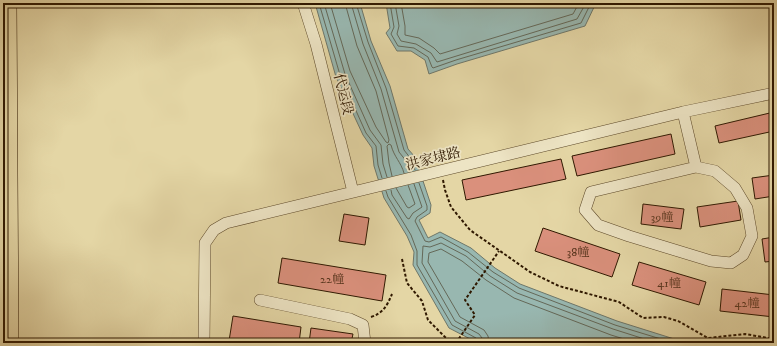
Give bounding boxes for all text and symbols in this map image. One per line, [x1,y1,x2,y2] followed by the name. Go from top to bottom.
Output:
[329,72,357,117] street label: 代运段
[404,143,463,174] street label: 洪家埭路
[651,210,673,225] house number: 39幢
[567,245,589,260] house number: 38幢
[320,272,344,287] house number: 22幢
[657,276,681,291] house number: 41幢
[735,296,759,311] house number: 42幢

